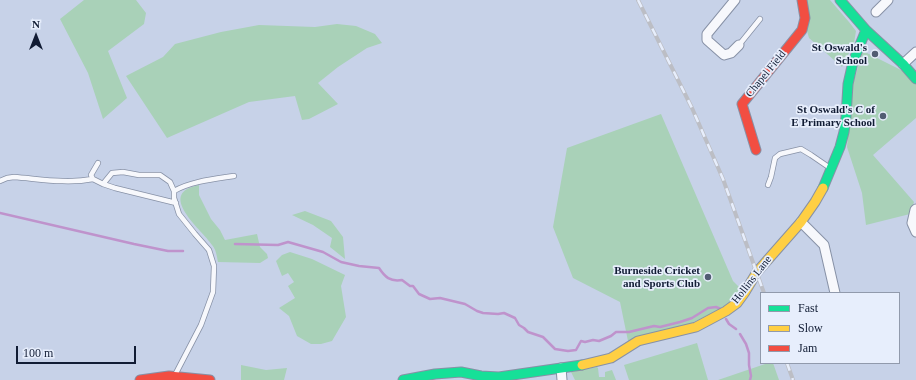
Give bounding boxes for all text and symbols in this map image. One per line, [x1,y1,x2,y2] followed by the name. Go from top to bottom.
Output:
[16,16,56,56] north arrow
[32,18,40,30] text: N
[812,41,867,67] place label: St Oswald's School
[743,48,789,100] street label: Chapel Field
[870,49,880,59] marker: St Oswald's School
[791,103,875,129] place label: St Oswald's C of E Primary School
[878,111,888,121] marker: St Oswald's C of E Primary School
[729,253,775,307] street label: Hollins Lane
[614,264,700,290] place label: Burneside Cricket and Sports Club
[703,272,713,282] marker: Burneside Cricket and Sports Club
[760,292,900,364] legend
[798,301,818,315] text: Fast
[798,321,823,335] text: Slow
[18,338,138,364] scale bar
[798,341,817,355] text: Jam
[23,346,53,360] text: 100 m

